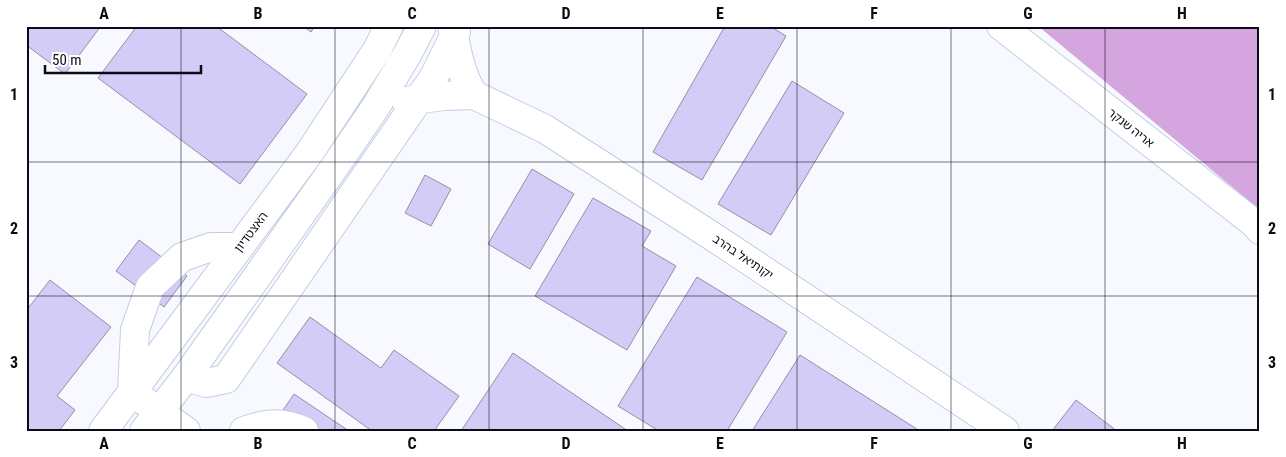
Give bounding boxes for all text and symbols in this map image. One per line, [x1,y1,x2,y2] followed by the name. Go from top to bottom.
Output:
[99,4,109,23] text: A
[254,4,263,23] text: B
[407,4,417,23] text: C
[561,4,571,23] text: D
[716,4,724,23] text: E
[870,4,878,23] text: F
[1023,4,1033,23] text: G
[1177,4,1187,23] text: H
[45,42,201,74] scale bar
[52,51,82,69] text: 50 m
[10,85,18,104] text: 1
[1268,85,1276,104] text: 1
[1105,106,1157,151] street label: אריה שנקר
[231,209,271,255] street label: האצטדיון
[10,219,18,238] text: 2
[1268,219,1276,238] text: 2
[710,232,776,282] street label: יקותיאל בהרב
[10,353,18,372] text: 3
[1268,353,1276,372] text: 3
[99,434,109,453] text: A
[254,434,263,453] text: B
[407,434,417,453] text: C
[561,434,571,453] text: D
[716,434,724,453] text: E
[870,434,878,453] text: F
[1023,434,1033,453] text: G
[1177,434,1187,453] text: H

